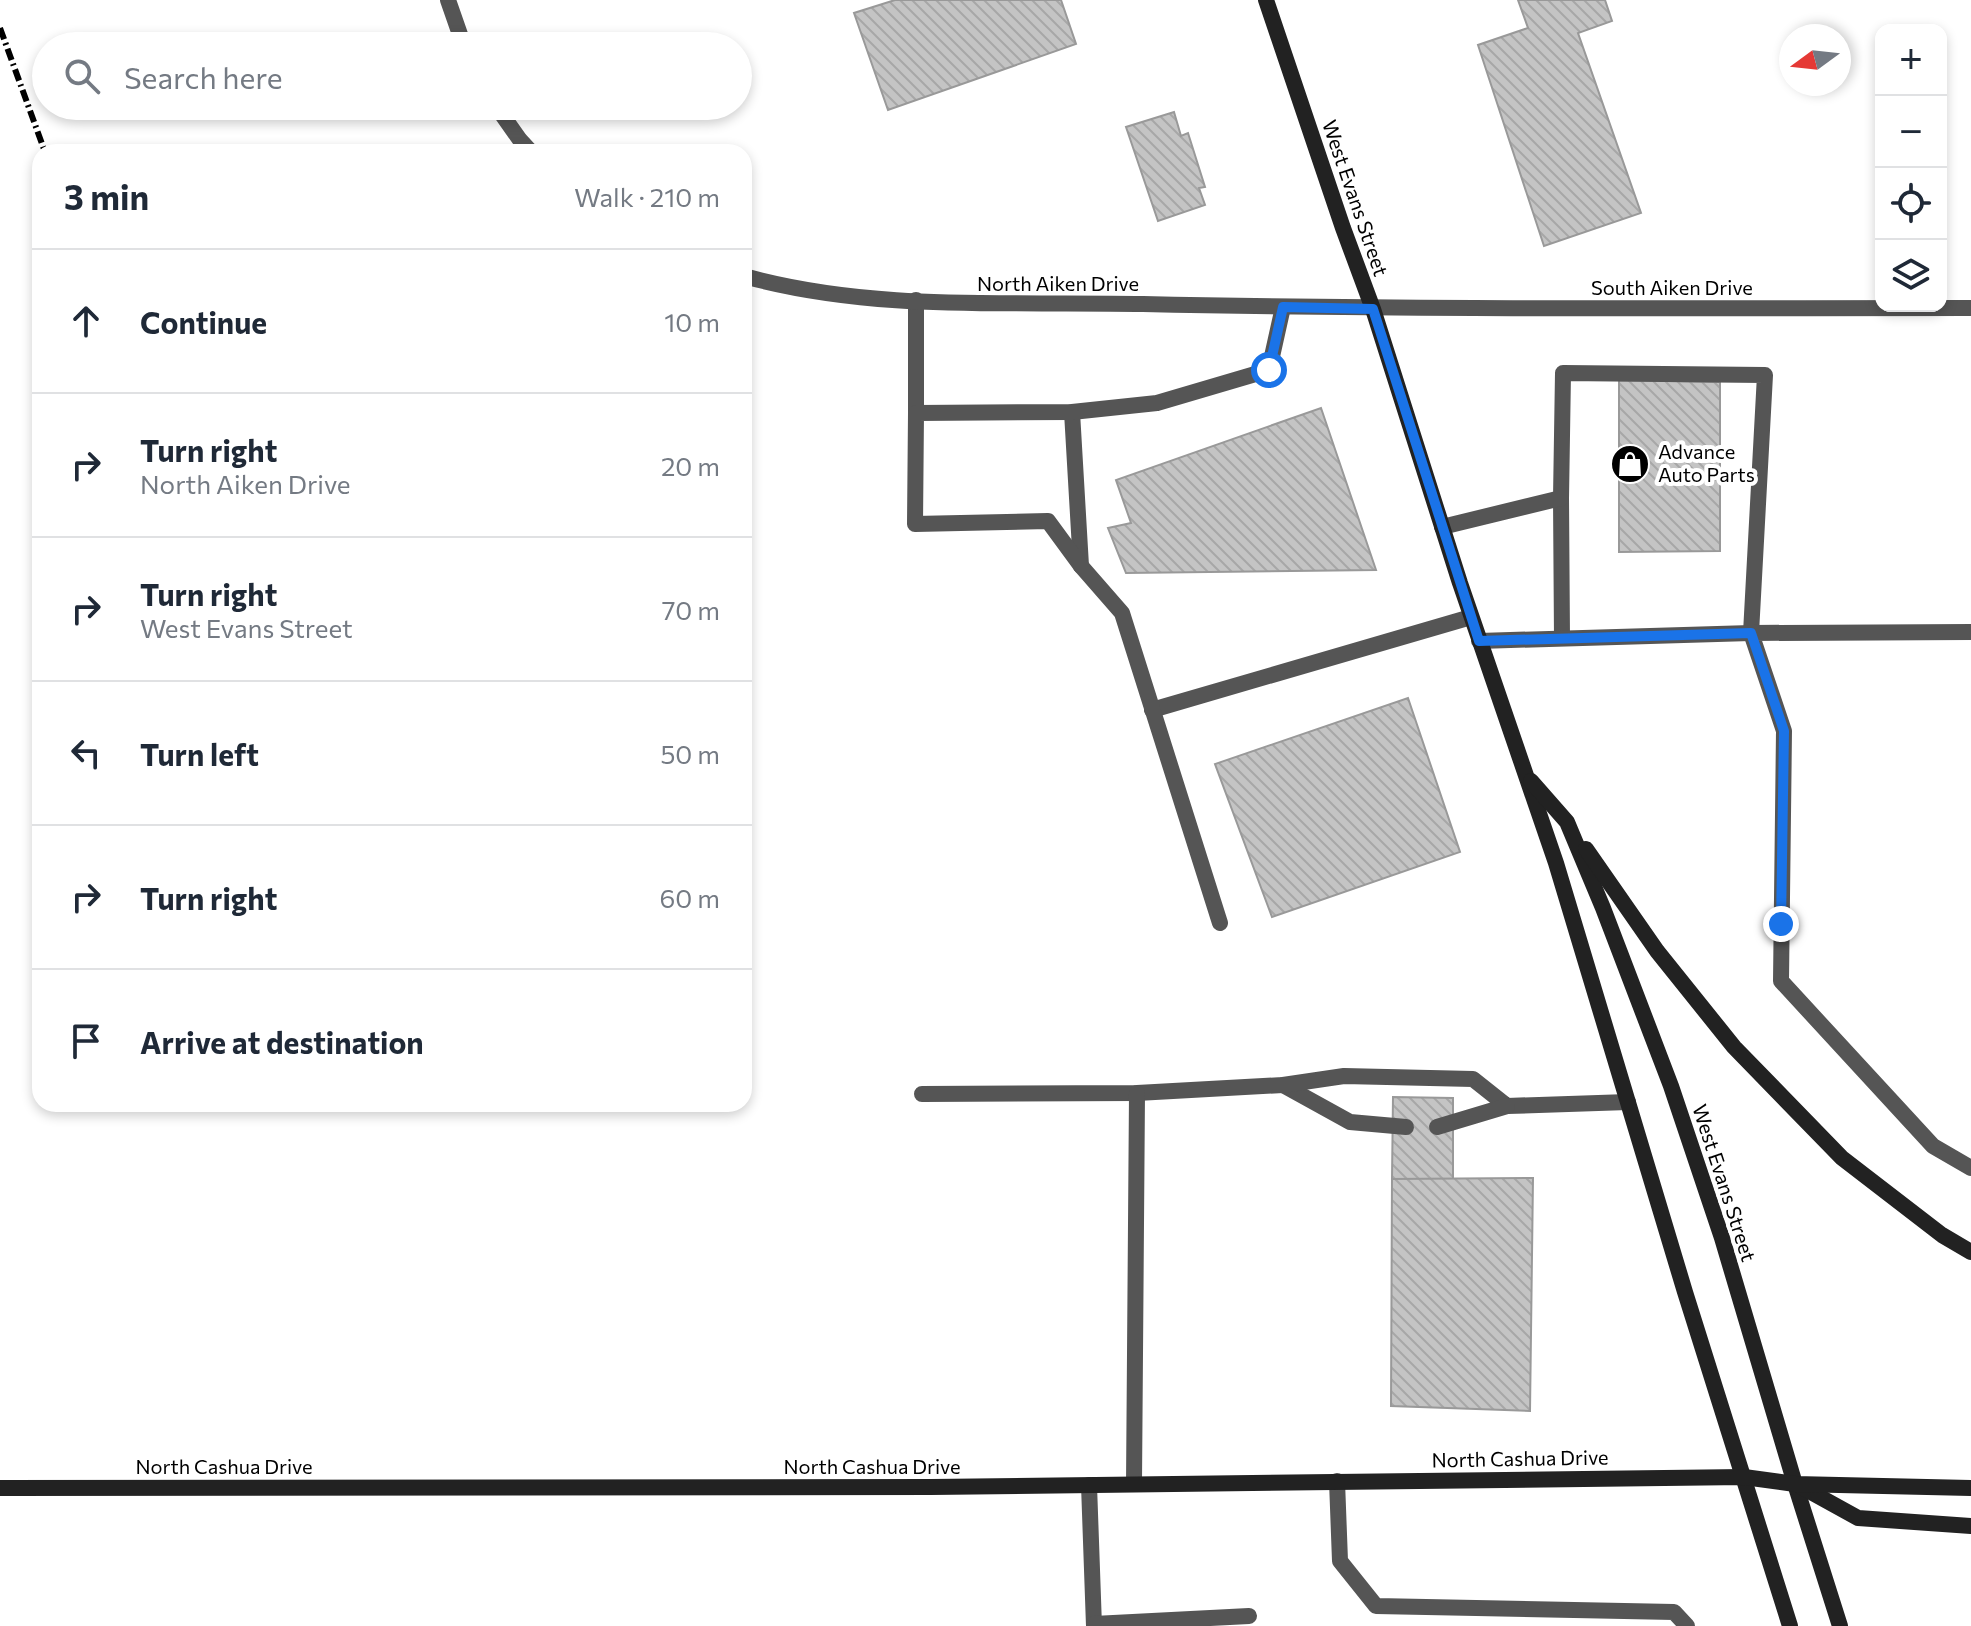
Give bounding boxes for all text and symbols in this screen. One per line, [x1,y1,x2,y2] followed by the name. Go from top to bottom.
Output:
[1779,24,1851,96] north arrow
[1875,24,1947,312] map controls
[1875,24,1947,96] button: +
[32,32,752,120] search box
[60,54,104,98] icon: search
[124,58,283,95] text: Search here
[1875,96,1947,168] button: −
[1318,116,1394,279] street label: West Evans Street
[1875,168,1947,240] button: locate
[64,175,149,217] text: 3 min
[574,181,720,212] text: Walk · 210 m
[1875,240,1947,312] button: layers
[977,271,1139,295] street label: North Aiken Drive
[1591,275,1753,299] street label: South Aiken Drive
[64,299,108,343] icon: ahead
[140,303,267,340] text: Continue
[664,306,720,337] text: 10 m
[1251,352,1287,388] route start
[140,431,277,468] text: Turn right
[1658,439,1755,486] place label: Advance Auto Parts
[64,443,108,487] icon: right
[1609,443,1651,485] shop icon: Advance Auto Parts
[661,450,720,481] text: 20 m
[140,468,351,499] text: North Aiken Drive
[140,575,277,612] text: Turn right
[64,587,108,631] icon: right
[662,594,720,625] text: 70 m
[140,612,353,643] text: West Evans Street
[64,731,108,775] icon: left
[140,735,259,772] text: Turn left
[660,738,720,769] text: 50 m
[64,875,108,919] icon: right
[140,879,277,916] text: Turn right
[660,882,720,913] text: 60 m
[1763,906,1799,942] route end
[64,1019,108,1063] icon: arrive
[140,1023,424,1060] text: Arrive at destination
[1688,1101,1762,1264] street label: West Evans Street
[1431,1444,1609,1472] street label: North Cashua Drive
[135,1454,313,1478] street label: North Cashua Drive
[783,1454,961,1478] street label: North Cashua Drive

